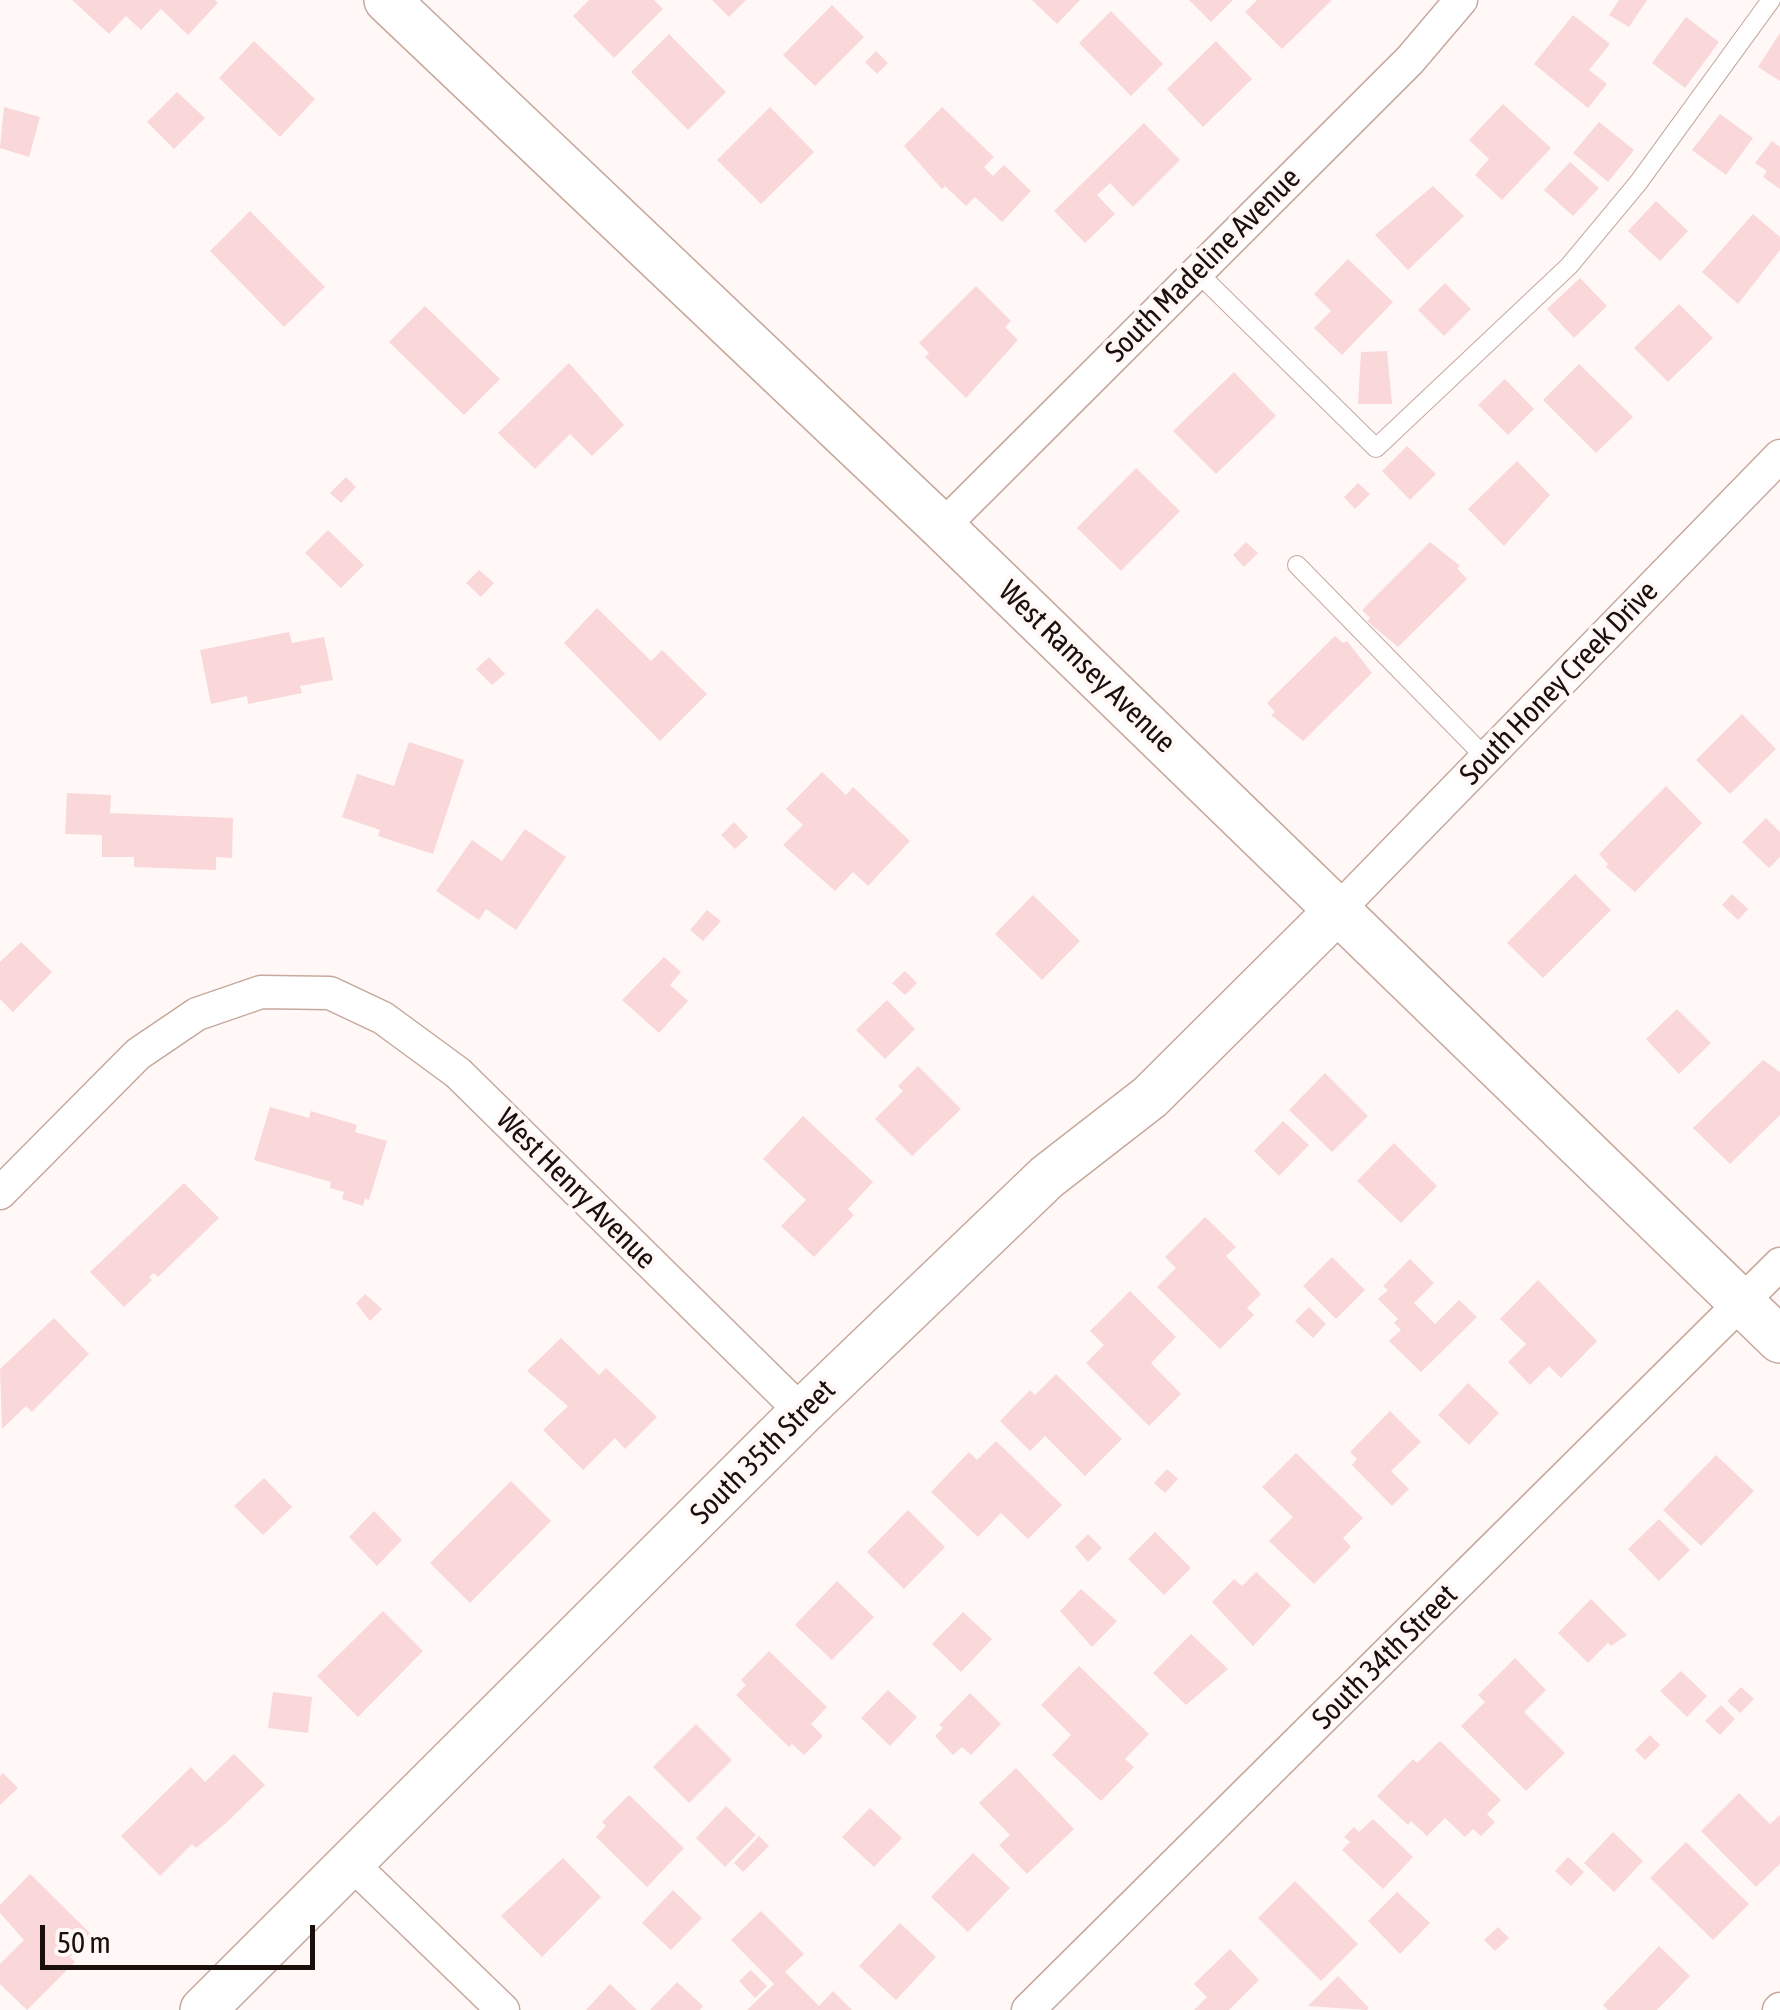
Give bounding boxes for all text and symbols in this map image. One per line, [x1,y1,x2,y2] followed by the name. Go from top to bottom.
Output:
[1098,160,1308,370] street label: South Madeline Avenue
[991,574,1183,760] street label: West Ramsey Avenue
[1453,574,1665,792] street label: South Honey Creek Drive
[488,1101,664,1277] street label: West Henry Avenue
[683,1372,843,1532] street label: South 35th Street
[1305,1577,1465,1737] street label: South 34th Street
[45,1905,320,1967] scale bar
[57,1925,111,1959] text: 50 m

